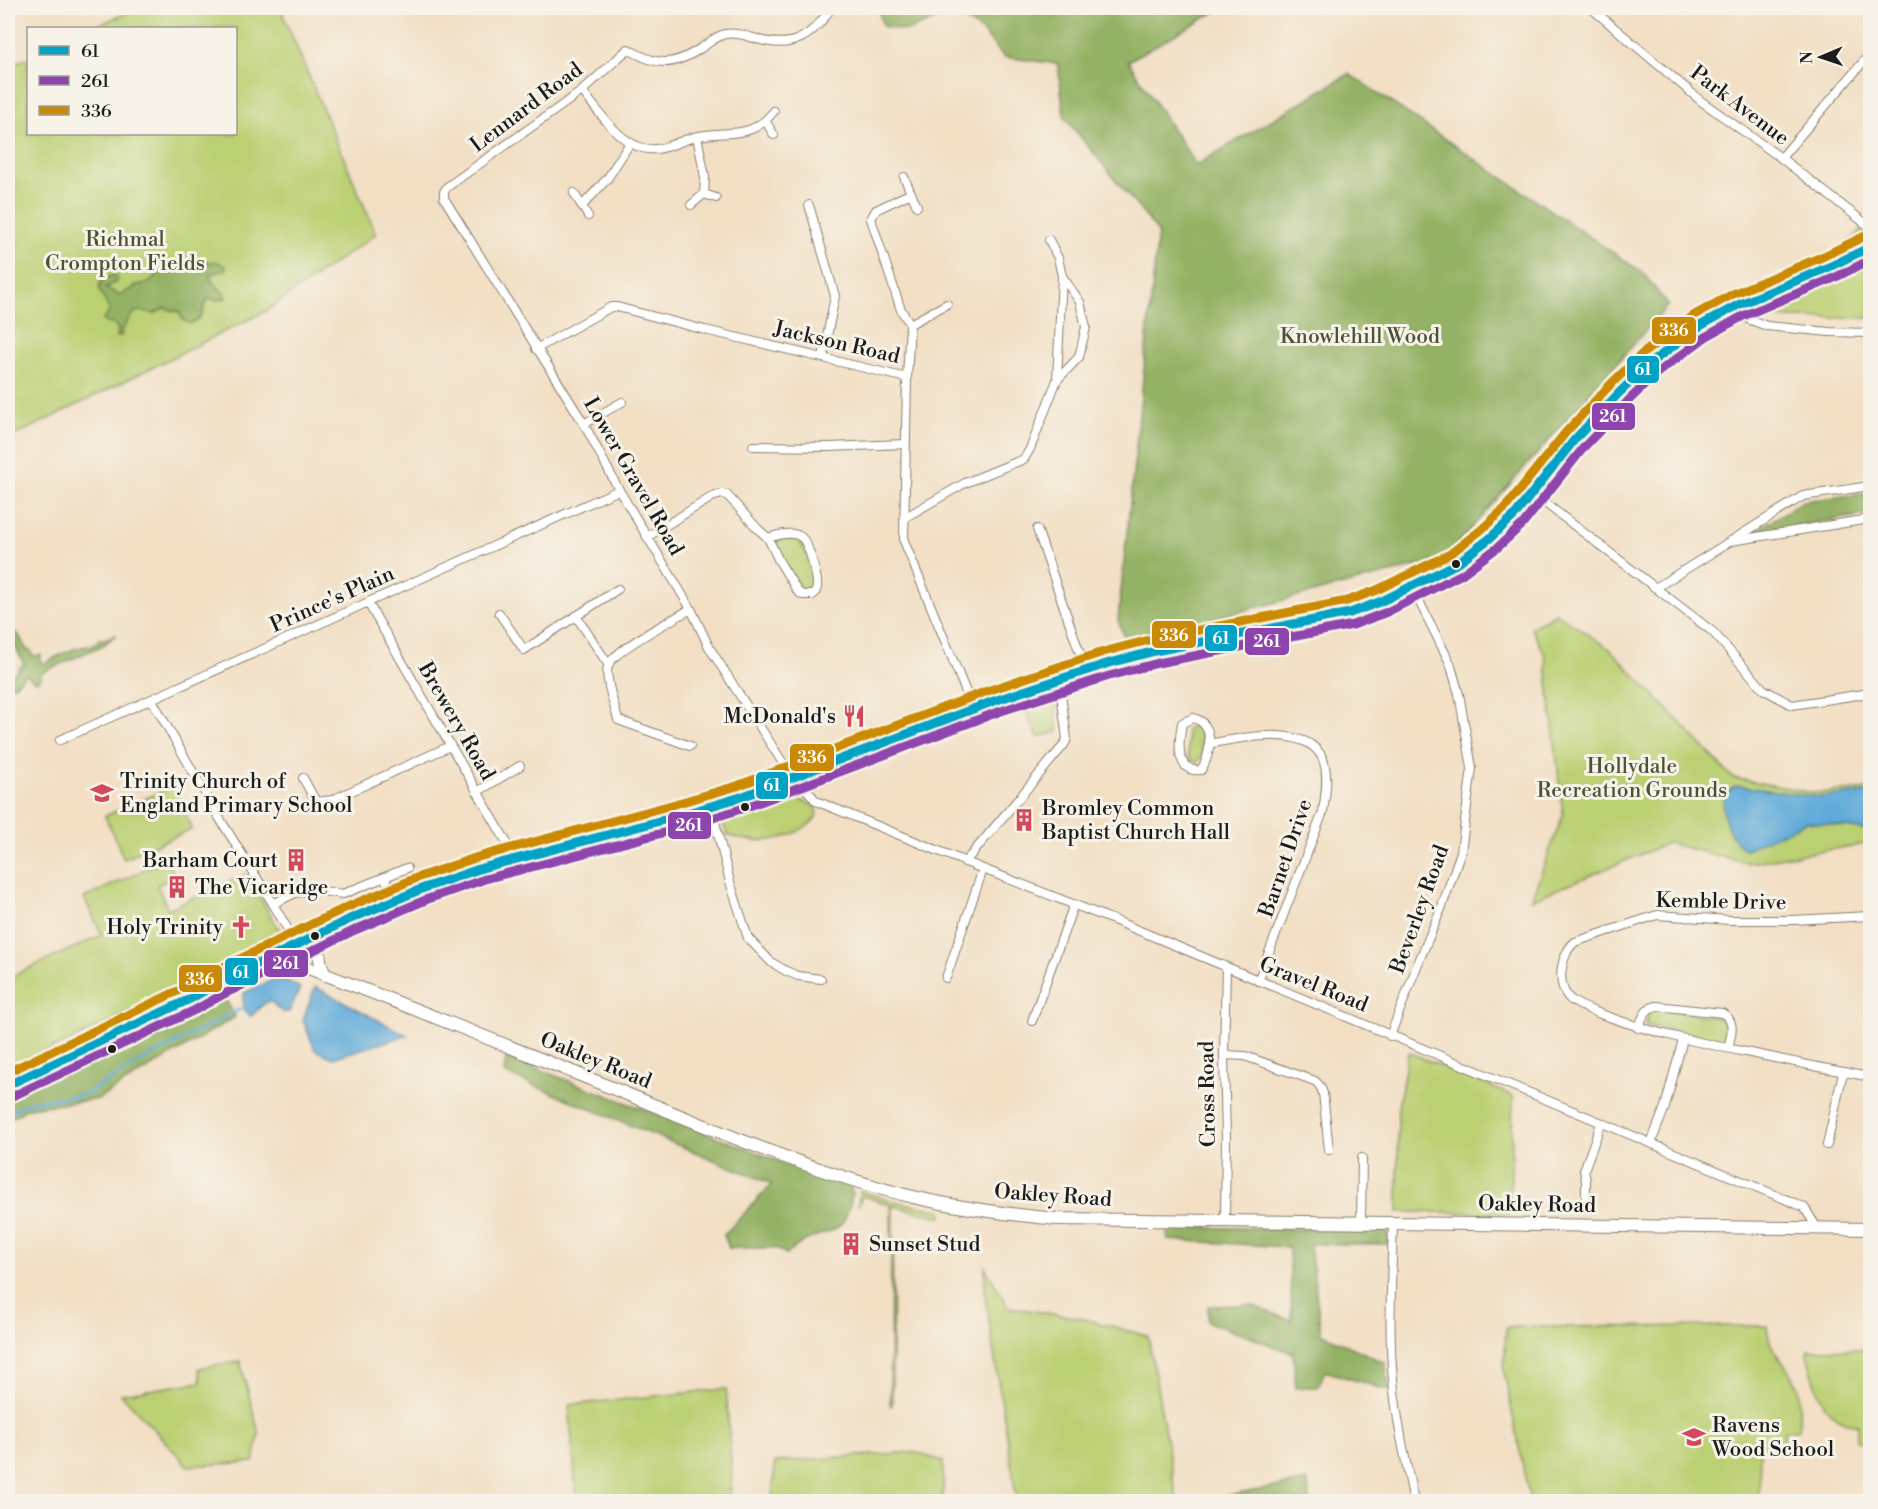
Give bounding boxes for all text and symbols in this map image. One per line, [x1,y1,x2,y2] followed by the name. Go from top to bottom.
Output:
[27,27,237,135] legend
[1791,27,1851,87] north arrow
[81,40,99,63] text: 61
[1797,50,1817,64] text: N
[465,57,588,159] street label: Lennard Road
[1685,60,1794,151] street label: Park Avenue
[81,70,110,93] text: 261
[81,100,112,123] text: 336
[45,227,205,277] park label: Richmal Crompton Fields
[770,316,902,370] street label: Jackson Road
[1651,316,1697,345] line badge: 336
[1659,321,1689,341] text: 336
[1280,324,1440,350] park label: Knowlehill Wood
[1626,355,1660,384] line badge: 61
[1634,360,1652,380] text: 61
[577,393,689,560] street label: Lower Gravel Road
[1591,402,1636,431] line badge: 261
[1599,407,1627,427] text: 261
[1450,558,1462,570] unlabelled marker
[266,561,399,639] street label: Prince's Plain
[1151,620,1197,649] line badge: 336
[1204,624,1238,652] line badge: 61
[1159,626,1189,646] text: 336
[1244,627,1290,656] line badge: 261
[1212,629,1230,649] text: 61
[1253,632,1281,652] text: 261
[411,657,500,785] street label: Brewery Road
[841,703,867,729] restaurant icon: McDonald's
[724,704,836,730] place label: McDonald's
[789,743,835,772] line badge: 336
[797,748,827,768] text: 336
[1537,754,1727,804] park label: Hollydale Recreation Grounds
[120,769,353,819] place label: Trinity Church of England Primary School
[755,771,789,800] line badge: 61
[763,776,781,796] text: 61
[89,780,115,806] school or university icon: Trinity Church of England Primary School
[1041,796,1230,846] place label: Bromley Common Baptist Church Hall
[1253,796,1318,922] street label: Barnet Drive
[739,801,751,813] unlabelled marker
[1011,807,1037,833] building icon: Bromley Common Baptist Church Hall
[667,811,712,840] line badge: 261
[675,816,703,836] text: 261
[1384,842,1455,978] street label: Beverley Road
[283,847,309,873] building icon: Barham Court
[142,848,279,874] place label: Barham Court
[164,874,190,900] building icon: The Vicaridge
[195,875,328,901] place label: The Vicaridge
[1655,888,1787,916] street label: Kemble Drive
[228,914,254,940] church icon: Holy Trinity
[106,915,224,941] place label: Holy Trinity
[309,930,321,942] unlabelled marker
[263,949,309,978] line badge: 261
[1255,951,1372,1019] street label: Gravel Road
[272,954,300,974] text: 261
[224,957,259,986] line badge: 61
[232,963,250,983] text: 61
[178,964,223,993] line badge: 336
[185,970,215,990] text: 336
[536,1027,655,1095] street label: Oakley Road
[1194,1040,1222,1147] street label: Cross Road
[106,1043,118,1055] unlabelled marker
[993,1179,1113,1213] street label: Oakley Road
[1478,1191,1596,1219] street label: Oakley Road
[838,1231,864,1257] building icon: Sunset Stud
[869,1232,981,1258] place label: Sunset Stud
[1711,1413,1834,1463] place label: Ravens Wood School
[1681,1424,1707,1450] school or university icon: Ravens Wood School

